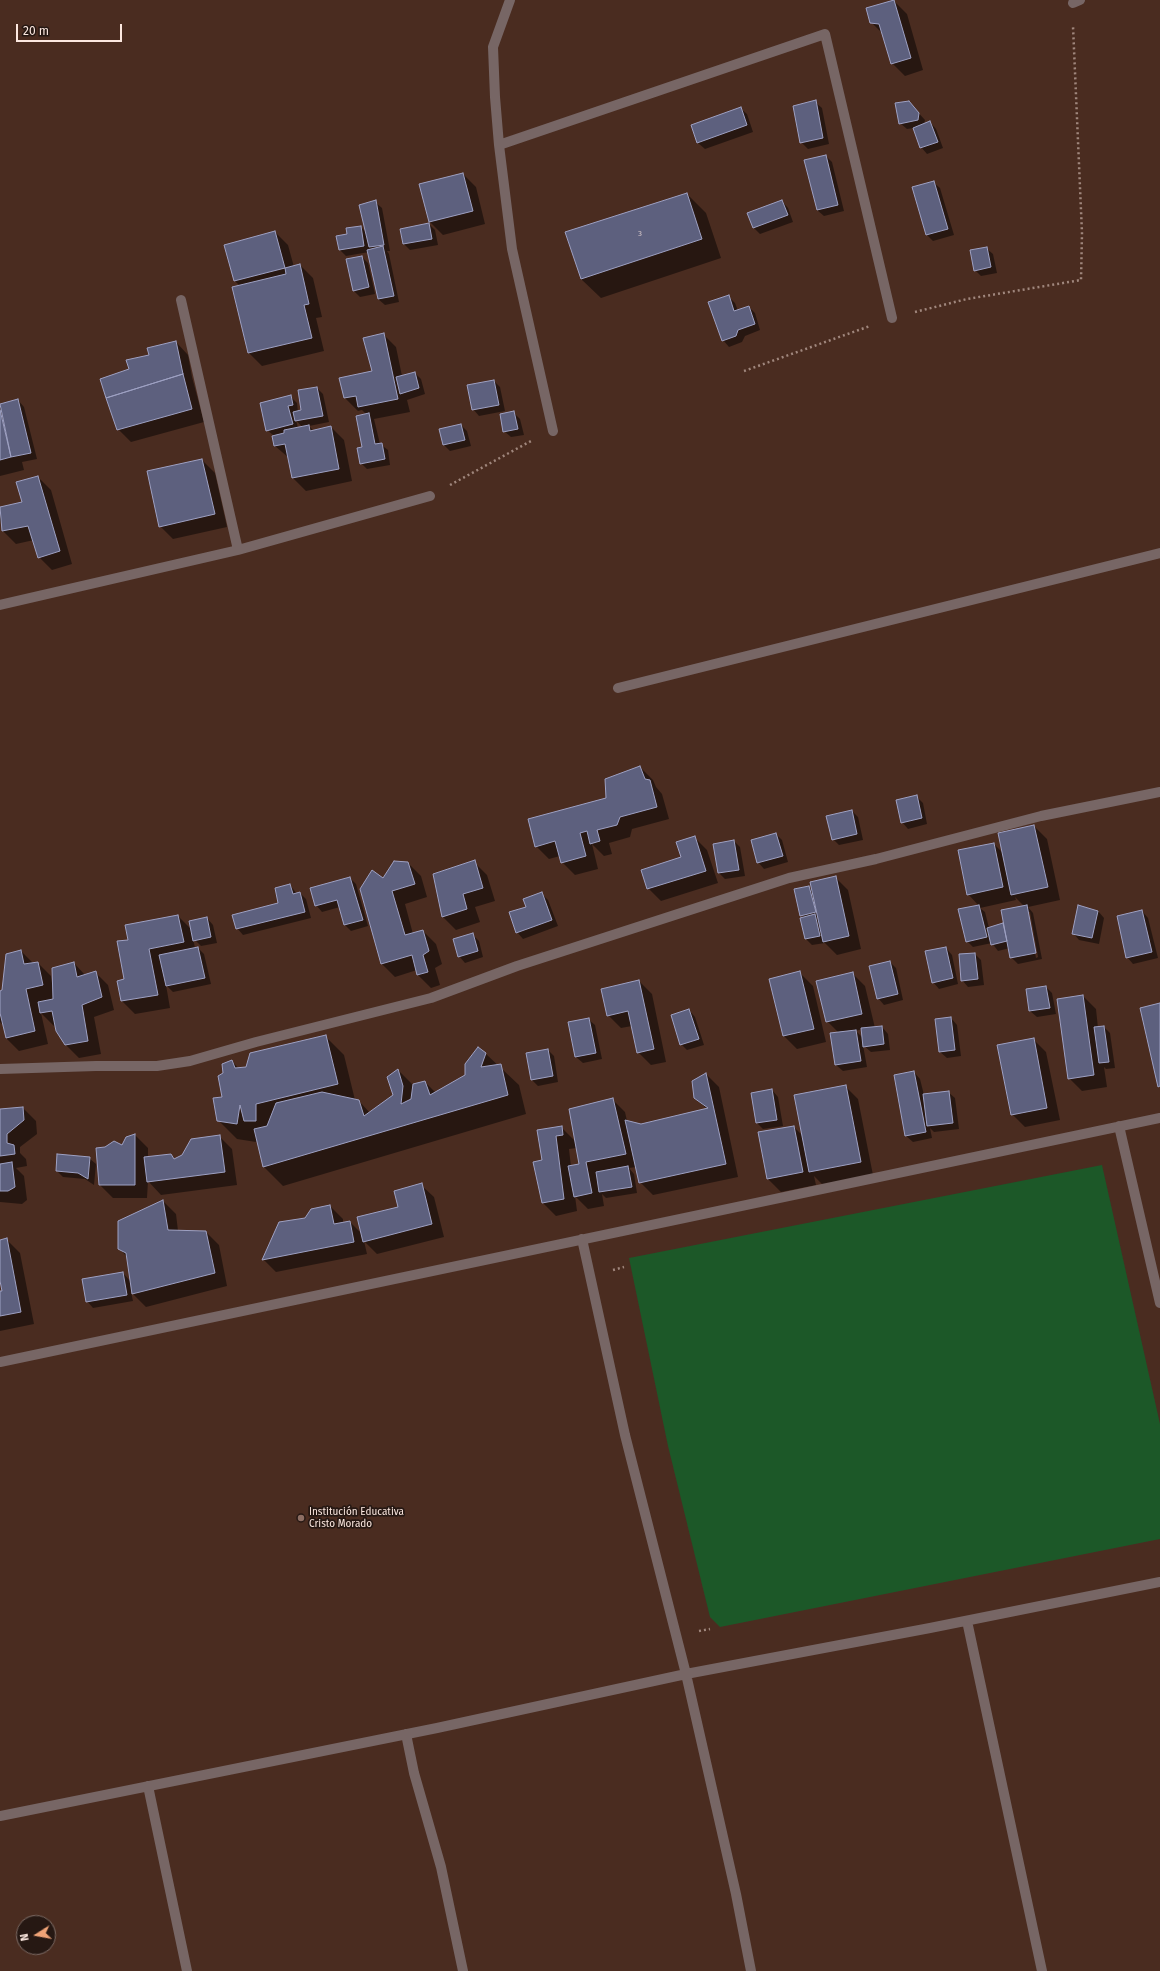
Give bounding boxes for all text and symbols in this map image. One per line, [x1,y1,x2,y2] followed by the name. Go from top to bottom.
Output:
[18,16,124,42] scale bar
[23,24,49,38] text: 20 m
[638,229,642,239] house number: 3
[309,1506,404,1530] place label: Institución Educativa Cristo Morado
[296,1513,306,1523] marker: Institución Educativa Cristo Morado
[16,1915,56,1955] north arrow
[18,1932,32,1942] text: N

